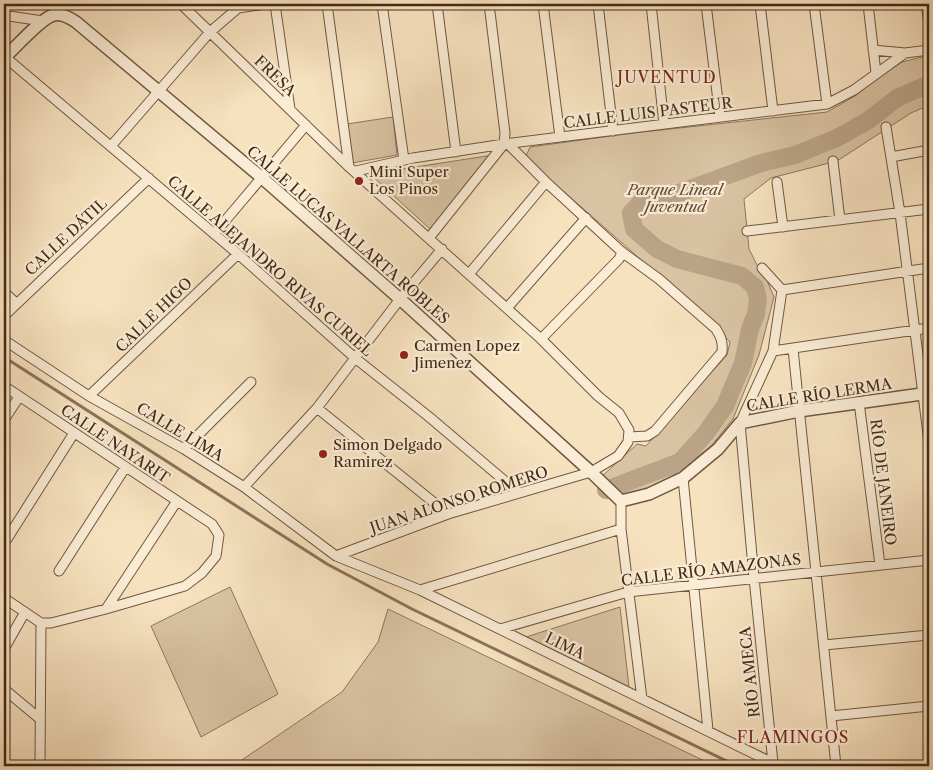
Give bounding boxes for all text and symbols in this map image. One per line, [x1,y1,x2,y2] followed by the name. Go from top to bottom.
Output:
[250,51,301,101] street label: FRESA
[614,67,717,87] district label: JUVENTUD
[562,93,734,132] street label: CALLE LUIS PASTEUR
[243,141,454,328] street label: CALLE LUCAS VALLARTA ROBLES
[369,162,450,198] place label: Mini Super Los Pinos
[164,171,377,360] street label: CALLE ALEJANDRO RIVAS CURIEL
[353,175,365,187] marker: Mini Super Los Pinos
[626,180,725,216] park label: Parque Lineal Juventud
[21,194,111,279] street label: CALLE DÁTIL
[111,273,196,356] street label: CALLE HIGO
[412,336,520,372] place label: Carmen Lopez Jimenez
[398,349,410,361] marker: Carmen Lopez Jimenez
[745,373,894,415] street label: CALLE RÍO LERMA
[133,398,228,466] street label: CALLE LIMA
[57,400,174,488] street label: CALLE NAYARIT
[866,418,901,546] street label: RÍO DE JANEIRO
[333,435,442,471] place label: Simon Delgado Ramirez
[317,448,329,460] marker: Simon Delgado Ramirez
[365,462,550,538] street label: JUAN ALONSO ROMERO
[620,549,802,590] street label: CALLE RÍO AMAZONAS
[735,625,764,719] street label: RÍO AMECA
[542,628,589,664] street label: LIMA
[737,727,849,747] district label: FLAMINGOS

